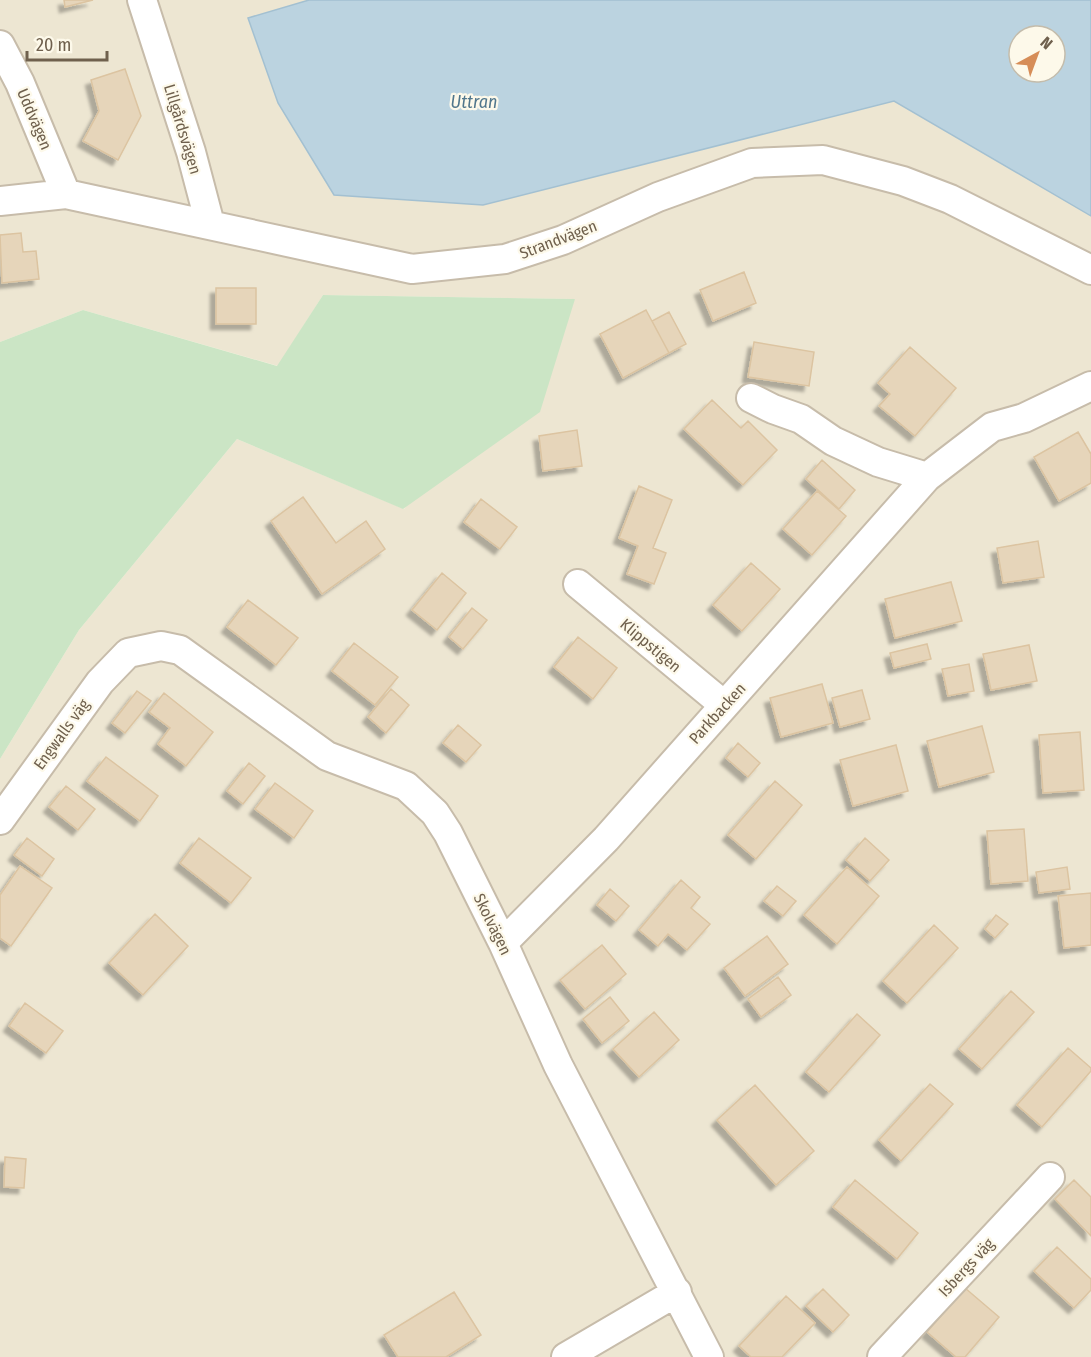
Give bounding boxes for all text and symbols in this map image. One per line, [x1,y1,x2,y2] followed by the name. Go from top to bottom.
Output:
[27,24,106,62] scale bar
[1007,24,1067,84] north arrow
[1037,33,1056,53] text: N
[36,34,71,56] text: 20 m
[160,82,205,176] street label: Lillgårdsvägen
[13,86,56,153] street label: Uddvägen
[451,91,497,113] water label: Uttran
[517,216,600,263] street label: Strandvägen
[616,614,685,676] street label: Klippstigen
[685,679,750,748] street label: Parkbacken
[30,695,94,773] street label: Engwalls väg
[470,890,516,958] street label: Skolvägen
[935,1234,998,1300] street label: Isbergs väg

